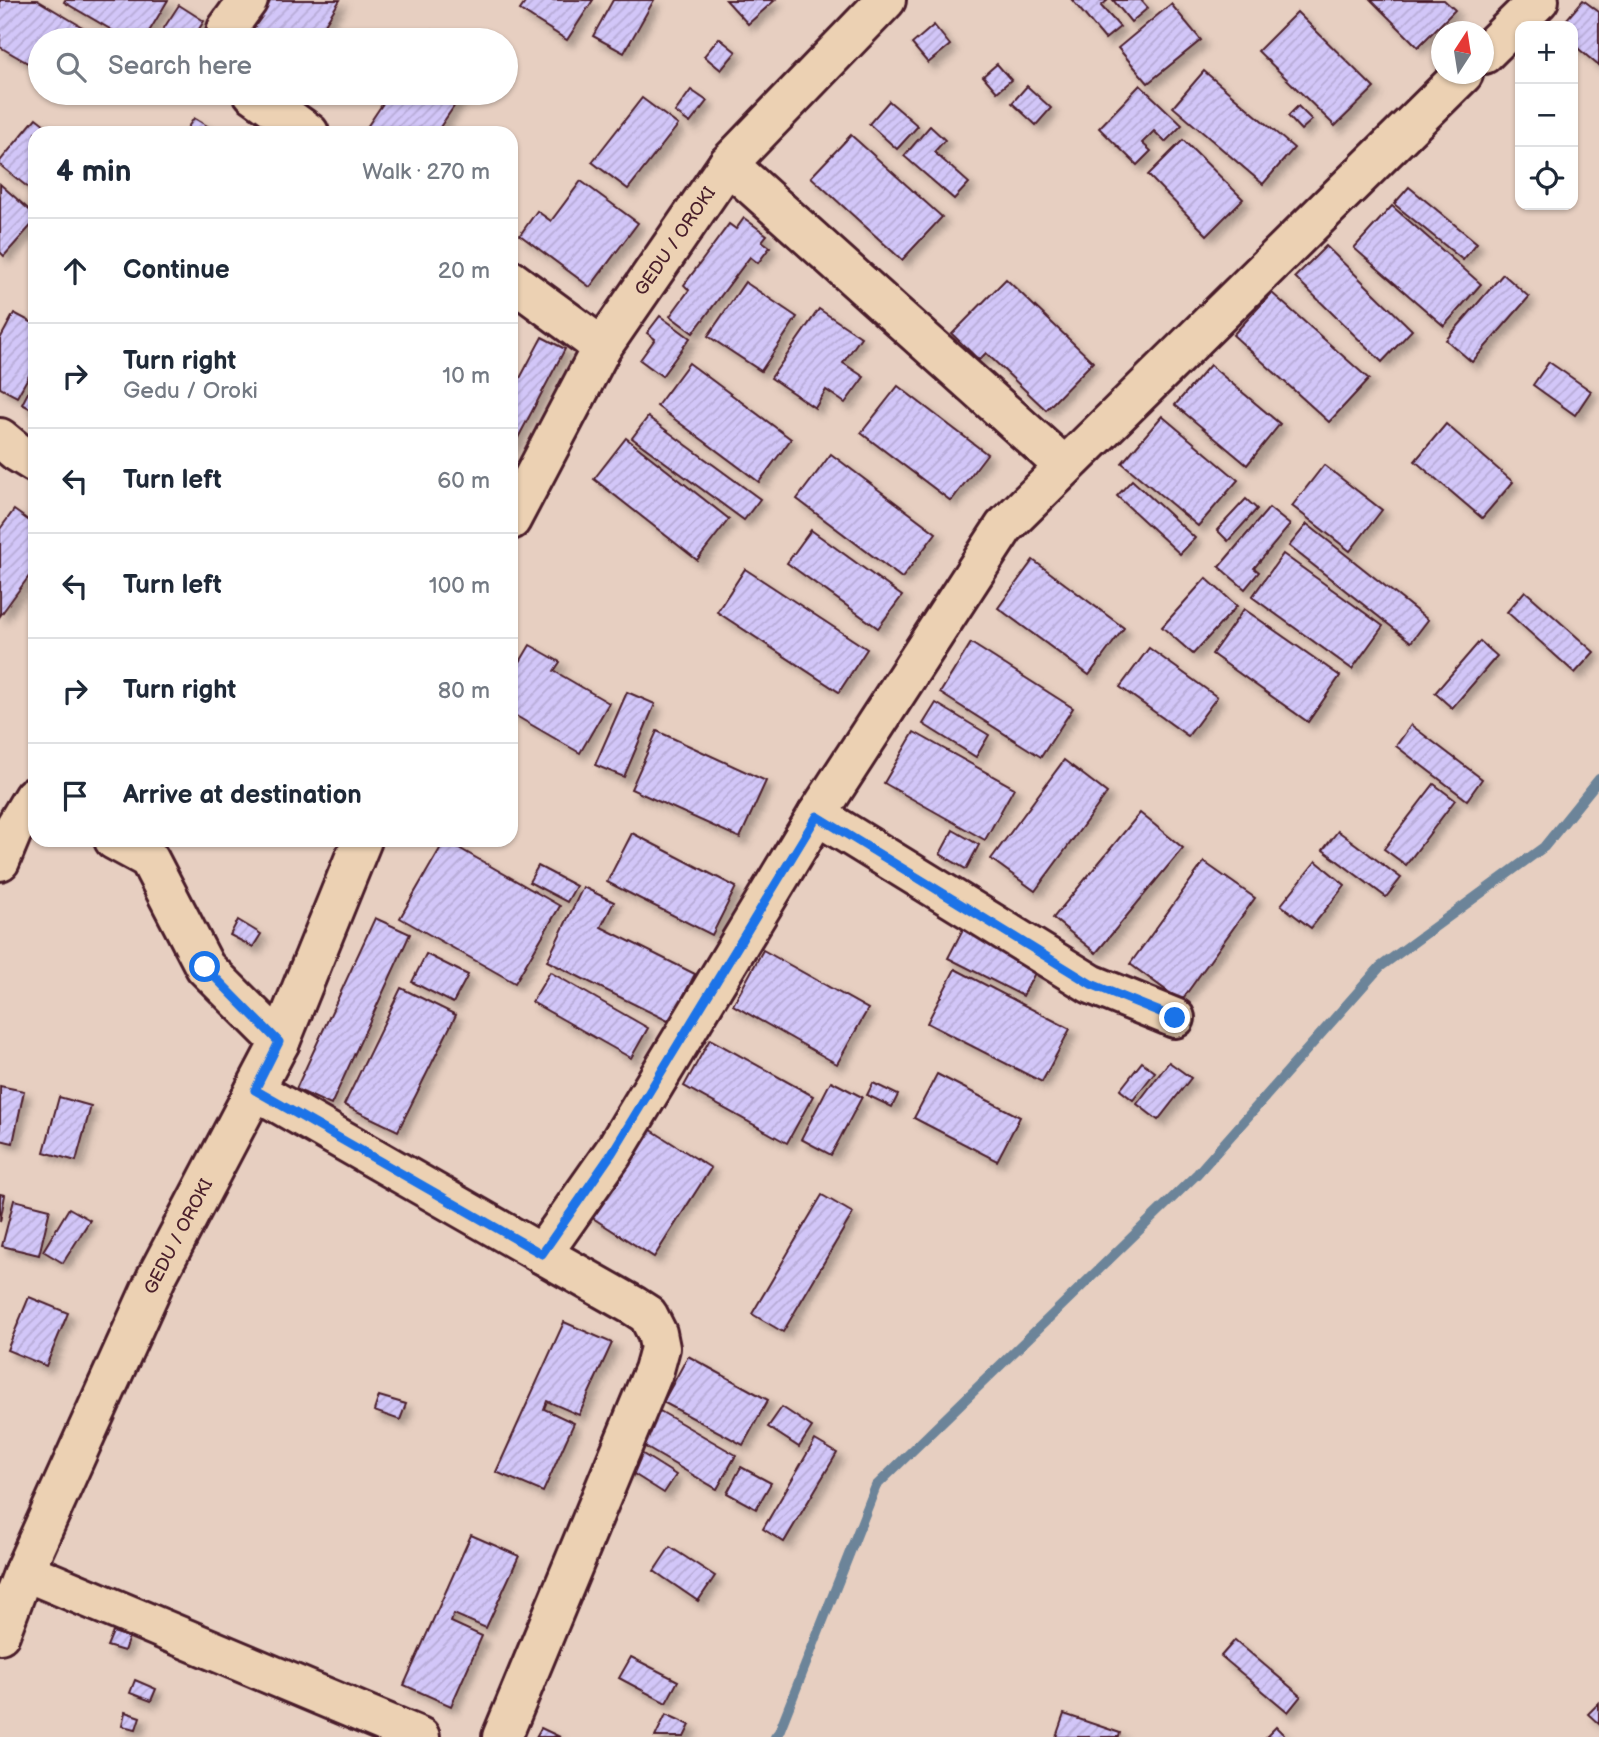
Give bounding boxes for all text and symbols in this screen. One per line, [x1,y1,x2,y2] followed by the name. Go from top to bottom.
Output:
[1431,21,1494,84] north arrow
[1515,21,1578,210] map controls
[1515,21,1578,84] button: +
[28,28,518,105] search box
[52,48,90,86] icon: search
[108,51,252,82] text: Search here
[1515,84,1578,147] button: −
[1515,147,1578,210] button: locate
[56,154,131,190] text: 4 min
[362,158,490,186] text: Walk · 270 m
[630,183,720,299] street label: GEDU / OROKI
[56,252,94,290] icon: ahead
[123,255,230,286] text: Continue
[438,257,490,285] text: 20 m
[123,346,236,377] text: Turn right
[56,357,94,395] icon: right
[442,362,490,390] text: 10 m
[123,377,258,405] text: Gedu / Oroki
[56,462,94,500] icon: left
[123,465,222,496] text: Turn left
[437,467,490,495] text: 60 m
[56,567,94,605] icon: left
[123,570,222,601] text: Turn left
[429,572,490,600] text: 100 m
[56,672,94,710] icon: right
[123,675,236,706] text: Turn right
[438,677,490,705] text: 80 m
[56,777,94,815] icon: arrive
[123,780,362,811] text: Arrive at destination
[189,951,220,982] route start
[1159,1002,1190,1033] route end
[140,1175,217,1297] street label: GEDU / OROKI

